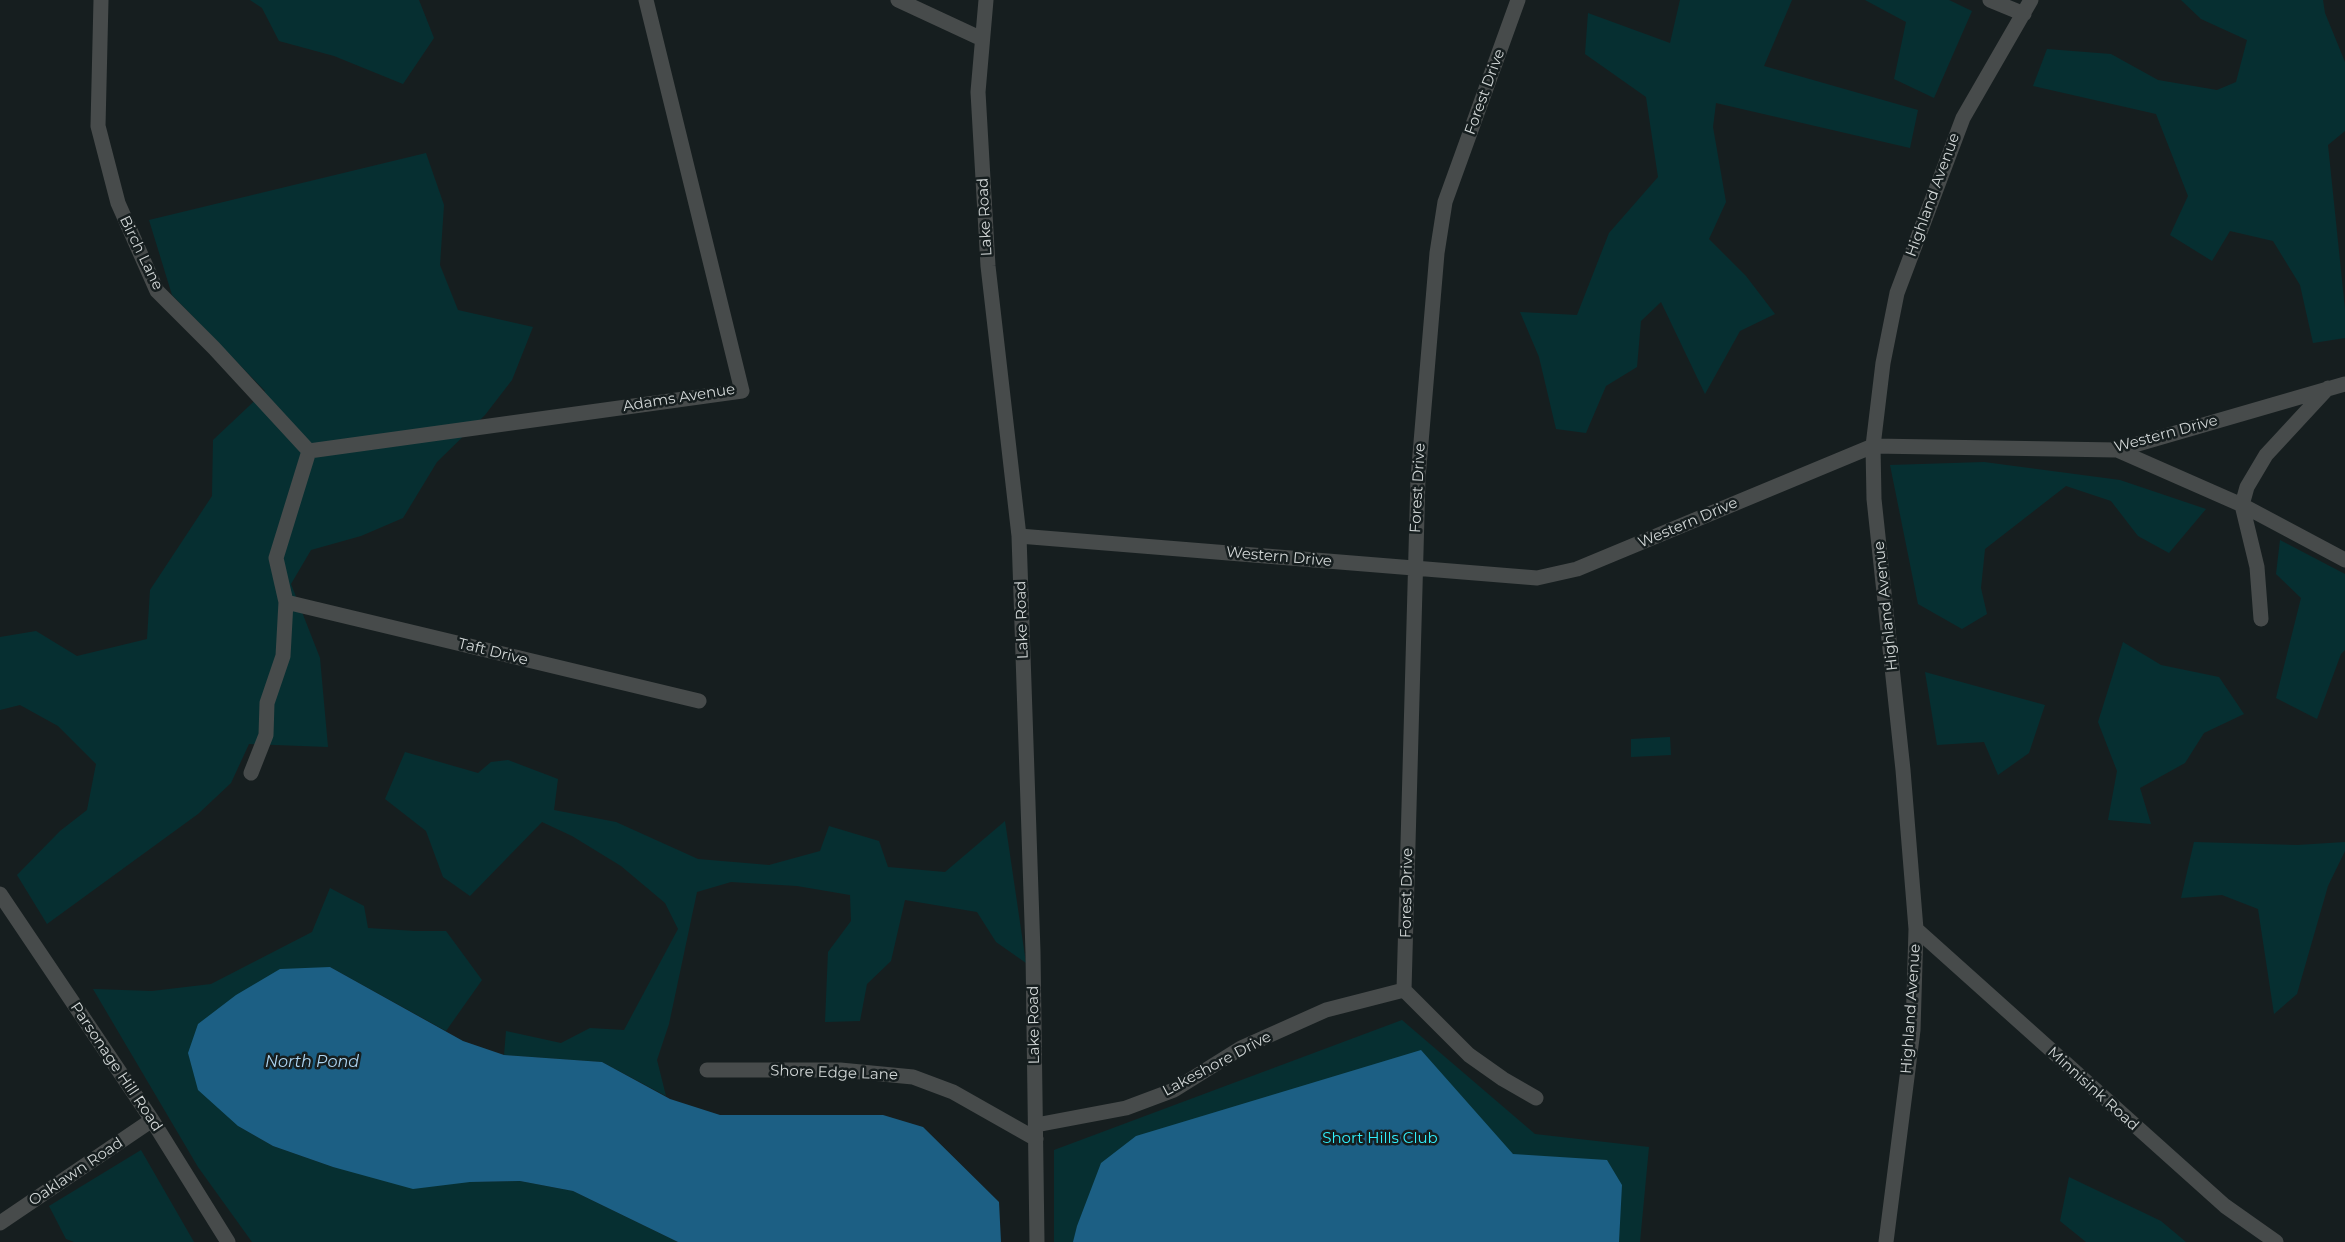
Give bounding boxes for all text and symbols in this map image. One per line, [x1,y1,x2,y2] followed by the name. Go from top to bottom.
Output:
[1461,47,1509,137] street label: Forest Drive
[1902,131,1964,259] street label: Highland Avenue
[974,177,996,257] street label: Lake Road
[115,213,167,293] street label: Birch Lane
[622,380,736,416] street label: Adams Avenue
[2112,412,2220,456] street label: Western Drive
[1407,443,1429,533] street label: Forest Drive
[1636,494,1740,552] street label: Western Drive
[1870,540,1902,672] street label: Highland Avenue
[1225,543,1333,571] street label: Western Drive
[1012,580,1032,660] street label: Lake Road
[456,635,530,669] street label: Taft Drive
[1397,848,1417,938] street label: Forest Drive
[1897,943,1925,1075] street label: Highland Avenue
[1024,986,1044,1064] street label: Lake Road
[66,999,166,1135] street label: Parsonage Hill Road
[1160,1028,1274,1100] street label: Lakeshore Drive
[2044,1043,2142,1135] street label: Minnisink Road
[265,1052,359,1072] water label: North Pond
[770,1062,898,1084] street label: Shore Edge Lane
[1322,1130,1438,1148] park label: Short Hills Club
[26,1134,126,1210] street label: Oaklawn Road

